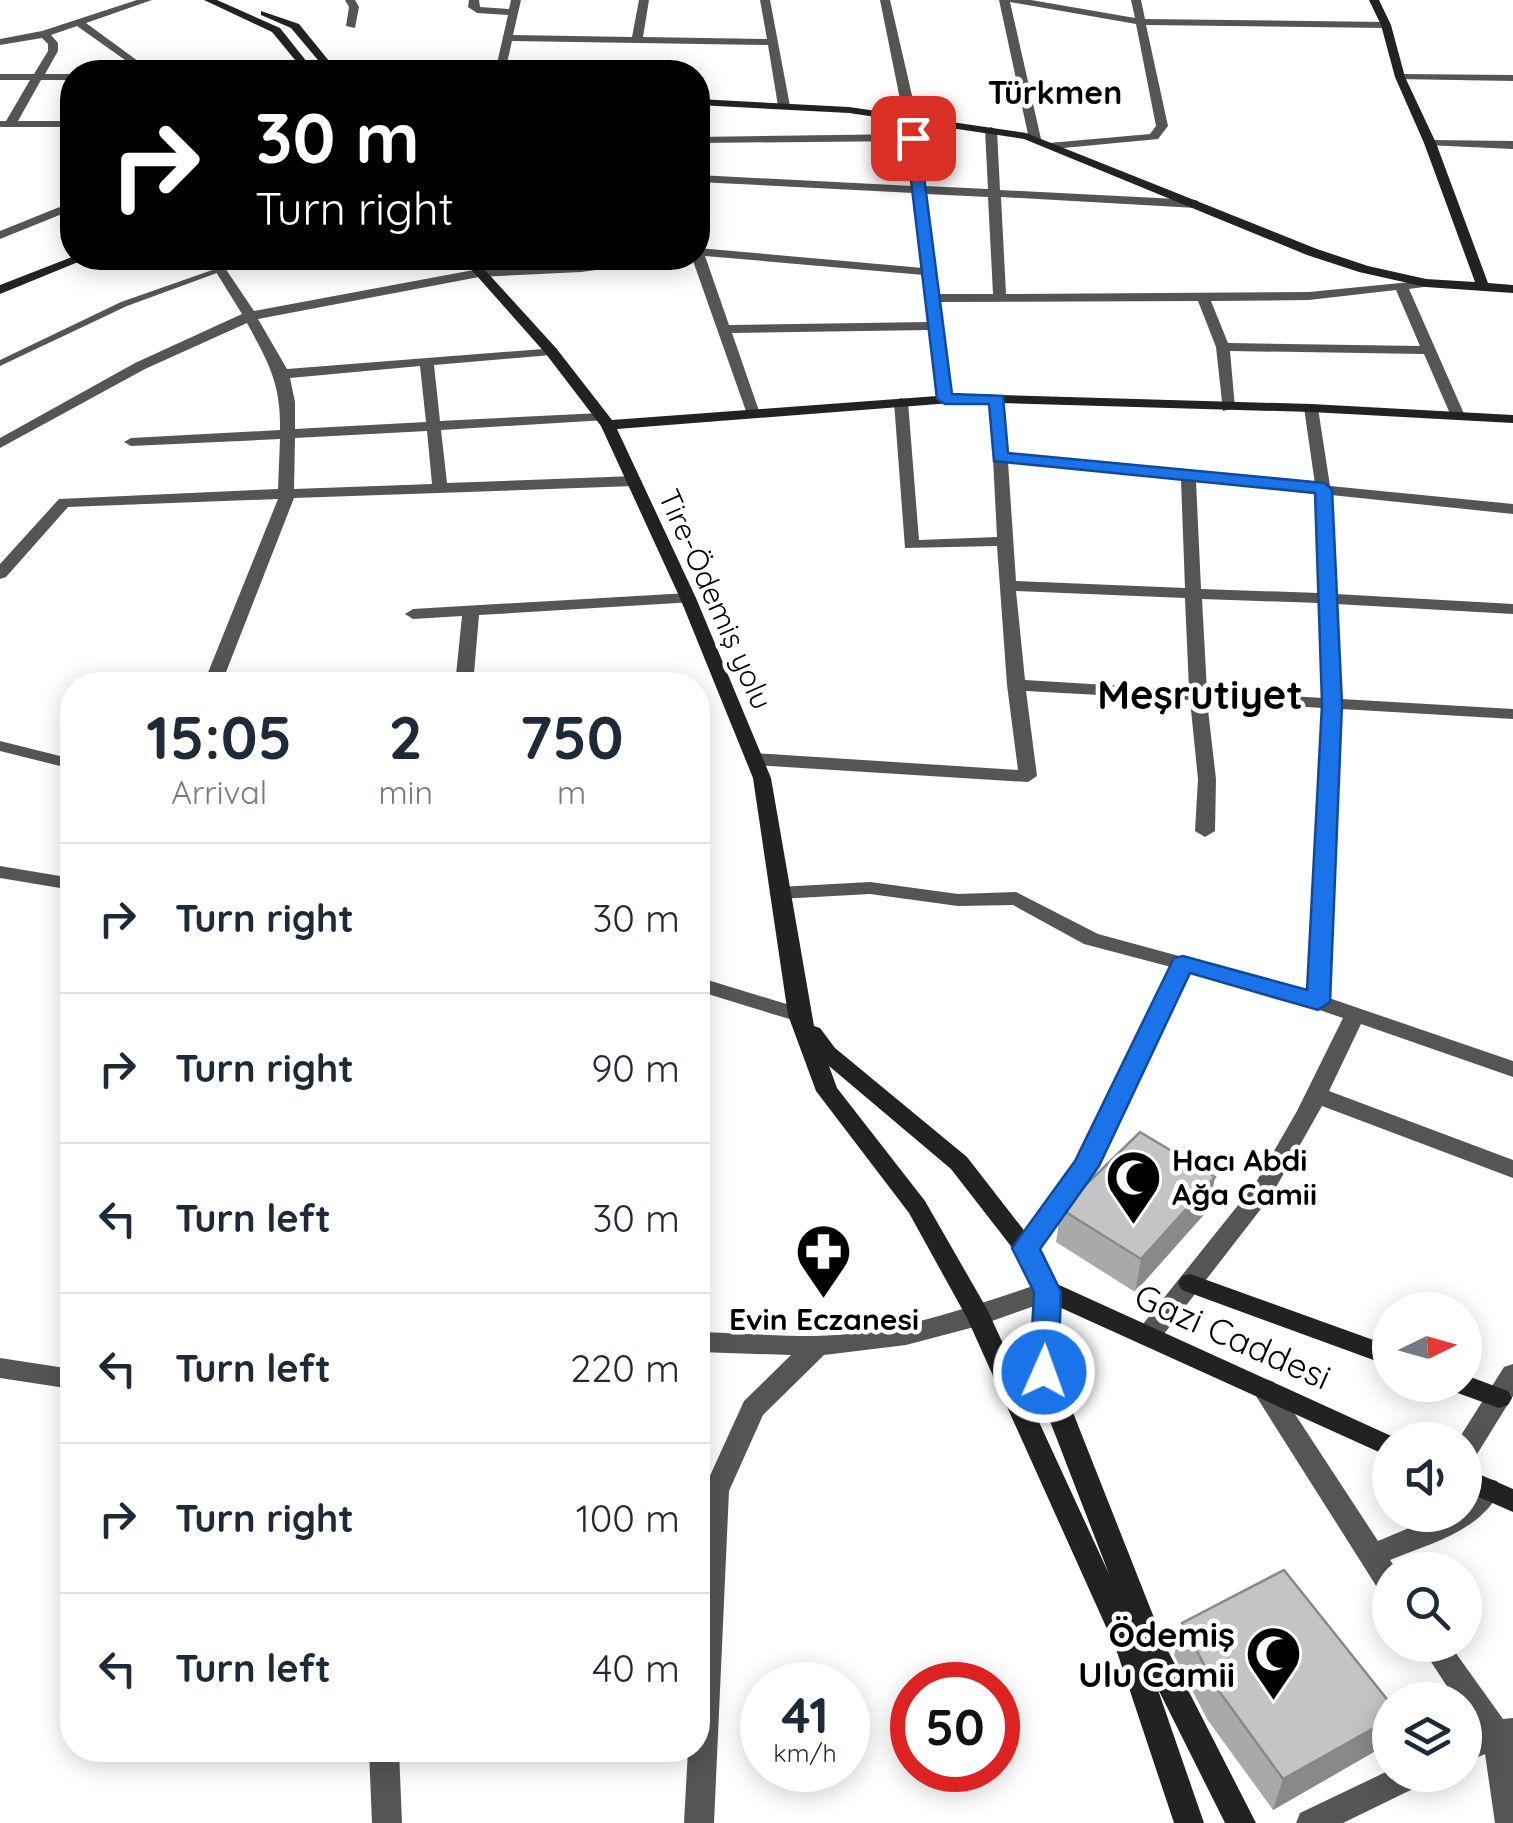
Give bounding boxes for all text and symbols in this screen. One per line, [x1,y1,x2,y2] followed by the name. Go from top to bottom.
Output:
[988,72,1122,112] district label: Türkmen
[255,93,420,181] text: 30 m
[871,96,956,181] pin
[90,100,220,230] icon: right
[886,111,941,166] icon: arrive
[255,180,454,236] text: Turn right
[650,483,782,715] street label: Tire-Ödemiş yolu
[1097,669,1303,719] district label: Meşrutiyet
[146,699,292,774] text: 15:05
[389,699,423,774] text: 2
[519,699,624,774] text: 750
[171,772,267,812] text: Arrival
[378,772,433,812] text: min
[557,772,586,812] text: m
[90,891,145,946] icon: right
[175,894,354,942] text: Turn right
[592,894,680,942] text: 30 m
[90,1041,145,1096] icon: right
[175,1044,354,1092] text: Turn right
[591,1044,680,1092] text: 90 m
[1172,1141,1317,1213] place label: Hacı Abdi Ağa Camii
[1103,1147,1163,1226] mosque icon: Hacı Abdi Ağa Camii
[90,1191,145,1246] icon: left
[175,1194,331,1242] text: Turn left
[592,1194,680,1242] text: 30 m
[794,1221,854,1300] pharmacy icon: Evin Eczanesi
[1128,1273,1338,1399] street label: Gazi Caddesi
[1372,1292,1482,1402] north arrow
[1372,1292,1482,1792] map controls
[729,1300,919,1338] place label: Evin Eczanesi
[992,1320,1096,1424] position arrow
[90,1341,145,1396] icon: left
[175,1344,331,1392] text: Turn left
[570,1344,680,1392] text: 220 m
[1372,1422,1482,1532] button: sound
[90,1491,145,1546] icon: right
[175,1494,354,1542] text: Turn right
[576,1494,680,1542] text: 100 m
[1372,1552,1482,1662] button: search
[1078,1612,1235,1696] place label: Ödemiş Ulu Camii
[1244,1624,1304,1703] mosque icon: Ödemiş Ulu Camii
[90,1641,145,1696] icon: left
[175,1644,331,1692] text: Turn left
[592,1644,680,1692] text: 40 m
[890,1662,1020,1792] speed limit sign: 50
[1372,1682,1482,1792] button: layers
[781,1683,829,1746] text: 41
[773,1737,837,1768] text: km/h

